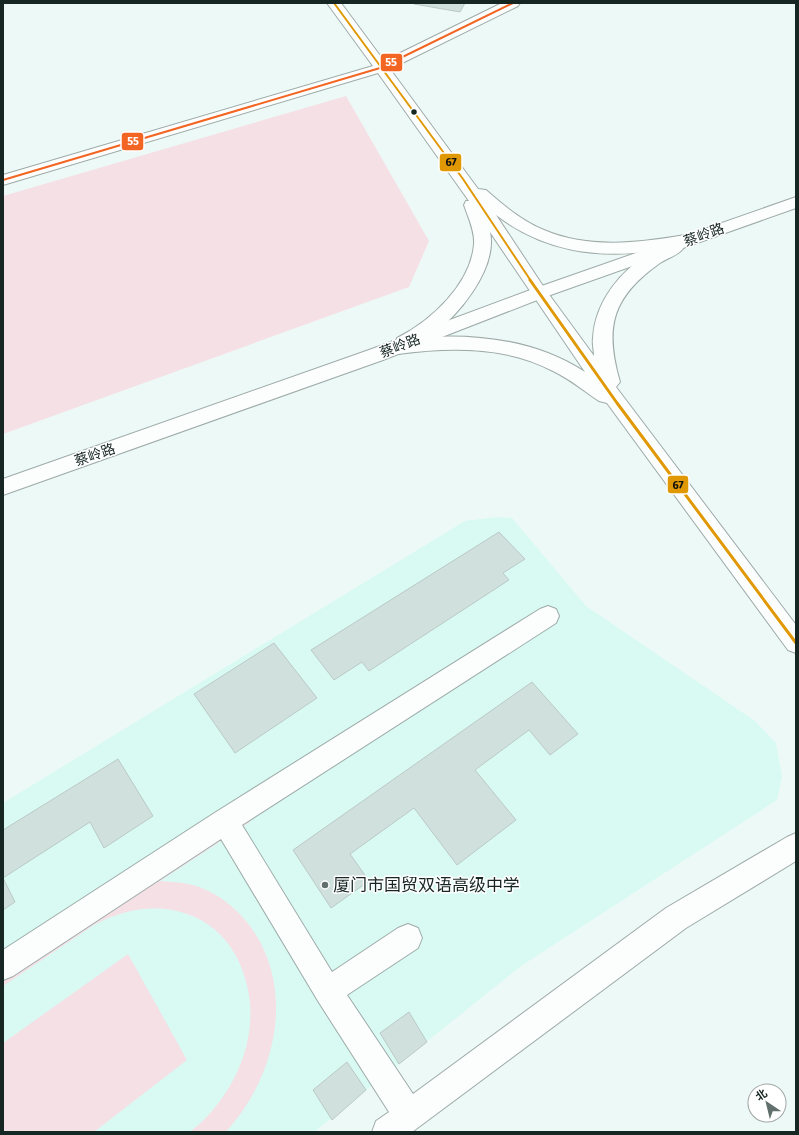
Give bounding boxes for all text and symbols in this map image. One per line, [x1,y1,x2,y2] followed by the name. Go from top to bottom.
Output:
[380,53,403,72] line badge: 55
[385,56,397,69] text: 55
[409,107,419,117] unlabelled marker
[121,132,144,151] line badge: 55
[127,135,139,148] text: 55
[439,153,462,172] line badge: 67
[445,156,457,169] text: 67
[681,220,727,250] street label: 蔡岭路
[377,331,423,361] street label: 蔡岭路
[72,440,118,470] street label: 蔡岭路
[667,475,689,494] line badge: 67
[672,479,684,492] text: 67
[333,875,520,896] place label: 厦门市国贸双语高级中学
[320,880,330,890] marker: 厦门市国贸双语高级中学
[747,1083,787,1123] north arrow
[753,1087,770,1104] text: 北

